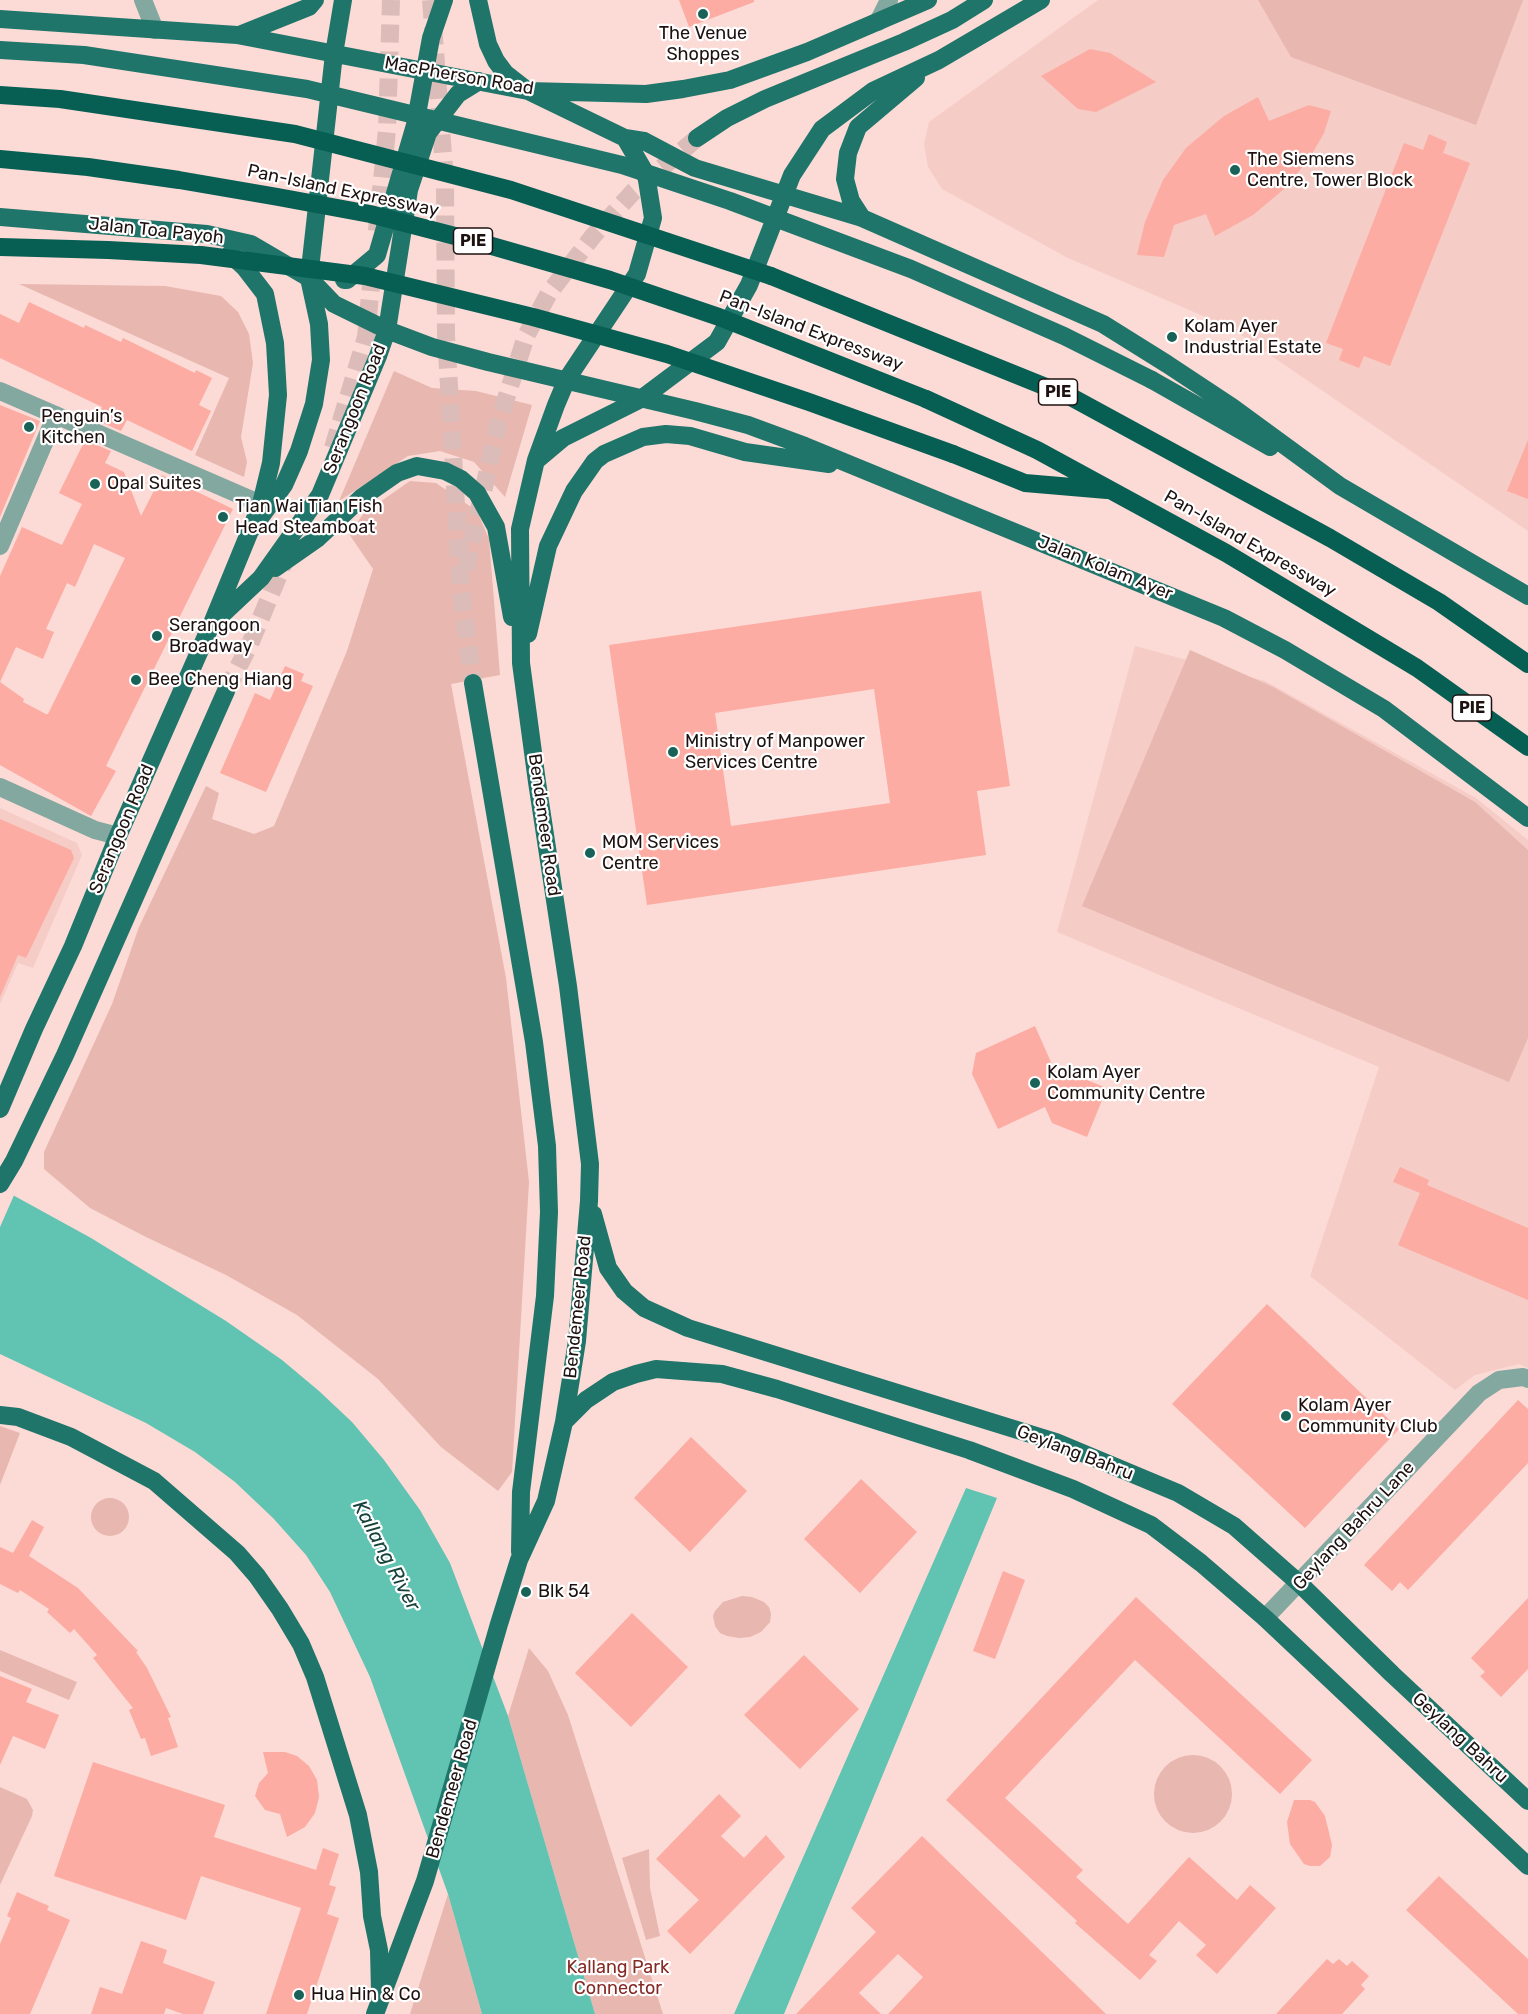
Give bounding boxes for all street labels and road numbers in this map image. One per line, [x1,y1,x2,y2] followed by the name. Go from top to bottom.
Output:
[383,52,535,100] street label: MacPherson Road
[245,160,441,222] street label: Pan-Island Expressway
[87,213,225,249] street label: Jalan Toa Payoh
[454,228,492,254] road number: PIE
[716,286,906,376] street label: Pan-Island Expressway
[319,341,391,477] street label: Serangoon Road
[1038,379,1078,405] road number: PIE
[1160,486,1340,602] street label: Pan-Island Expressway
[1034,531,1176,605] street label: Jalan Kolam Ayer
[1452,695,1492,721] road number: PIE
[523,752,565,898] street label: Bendemeer Road
[85,761,159,897] street label: Serangoon Road
[560,1234,596,1380] street label: Bendemeer Road
[1014,1421,1136,1485] street label: Geylang Bahru
[1289,1457,1419,1595] street label: Geylang Bahru Lane
[1408,1688,1512,1788] street label: Geylang Bahru
[422,1717,482,1861] street label: Bendemeer Road

